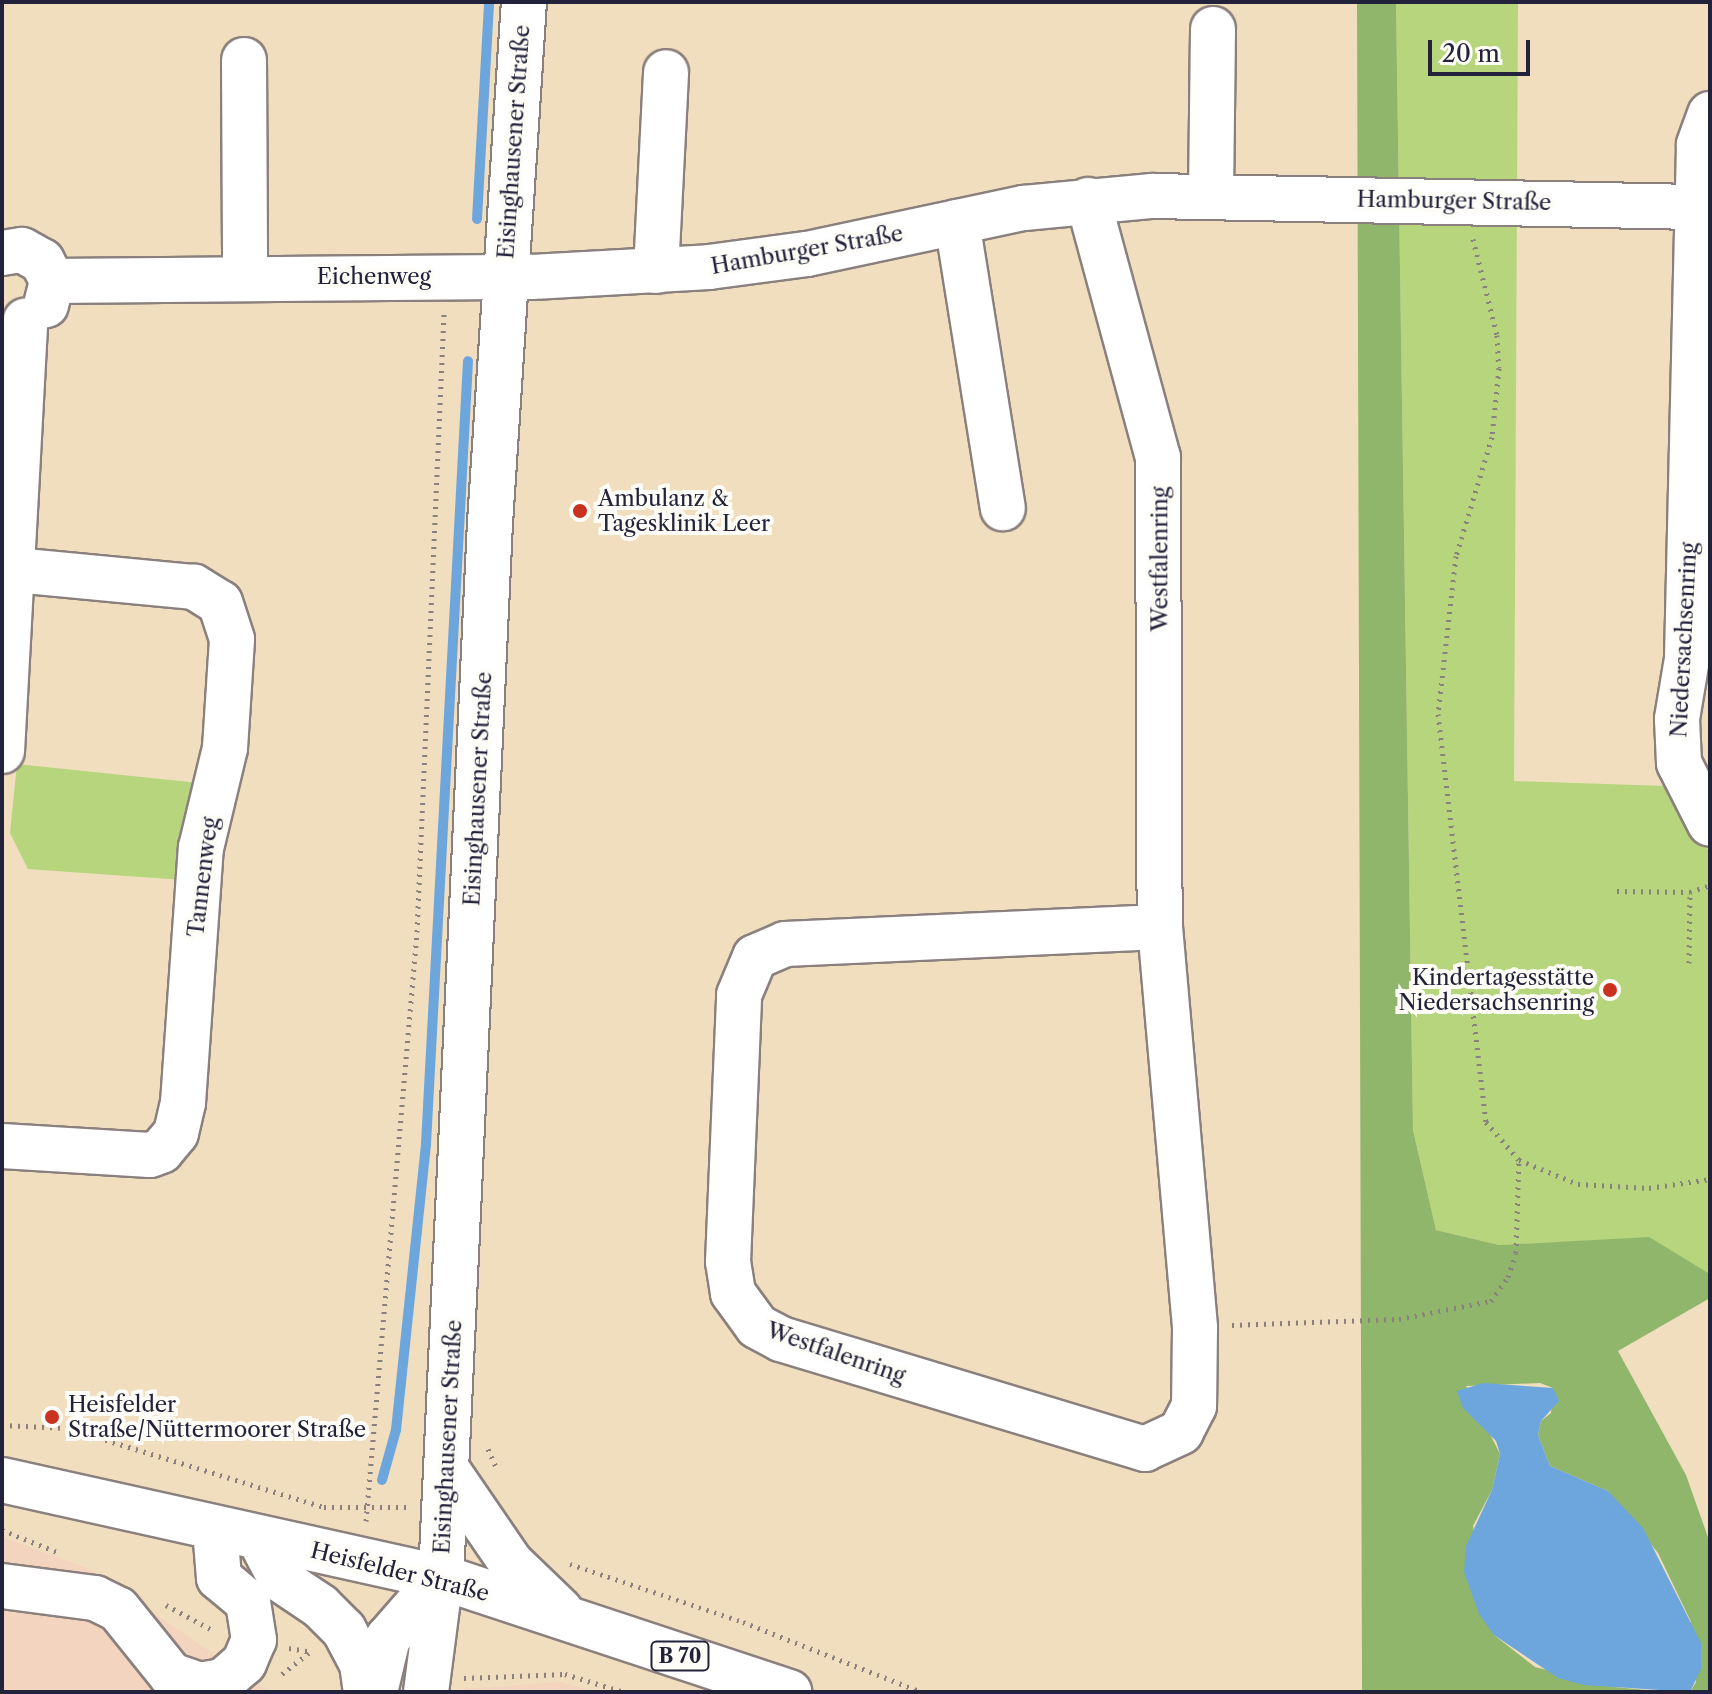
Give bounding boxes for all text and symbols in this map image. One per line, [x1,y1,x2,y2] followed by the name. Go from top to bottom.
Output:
[493,24,535,260] street label: Eisinghausener Straße
[1432,24,1534,74] scale bar
[1442,39,1500,68] text: 20 m
[1356,186,1552,216] street label: Hamburger Straße
[709,220,905,280] street label: Hamburger Straße
[317,264,431,290] street label: Eichenweg
[598,485,771,536] place label: Ambulanz & Tagesklinik Leer
[1147,486,1173,632] street label: Westfalenring
[569,500,591,522] marker: Ambulanz & Tagesklinik Leer
[1666,542,1702,738] street label: Niedersachsenring
[459,671,497,907] street label: Eisinghausener Straße
[183,816,223,938] street label: Tannenweg
[1398,964,1594,1016] place label: Kindertagesstätte Niedersachsenring
[1601,981,1619,999] marker: Kindertagesstätte Niedersachsenring
[763,1317,909,1389] street label: Westfalenring
[429,1319,467,1555] street label: Eisinghausener Straße
[68,1391,367,1442] place label: Heisfelder Straße/Nüttermoorer Straße
[43,1408,61,1426] marker: Heisfelder Straße/Nüttermoorer Straße
[308,1537,492,1607] street label: Heisfelder Straße
[650,1640,710,1672] road number: B 70

